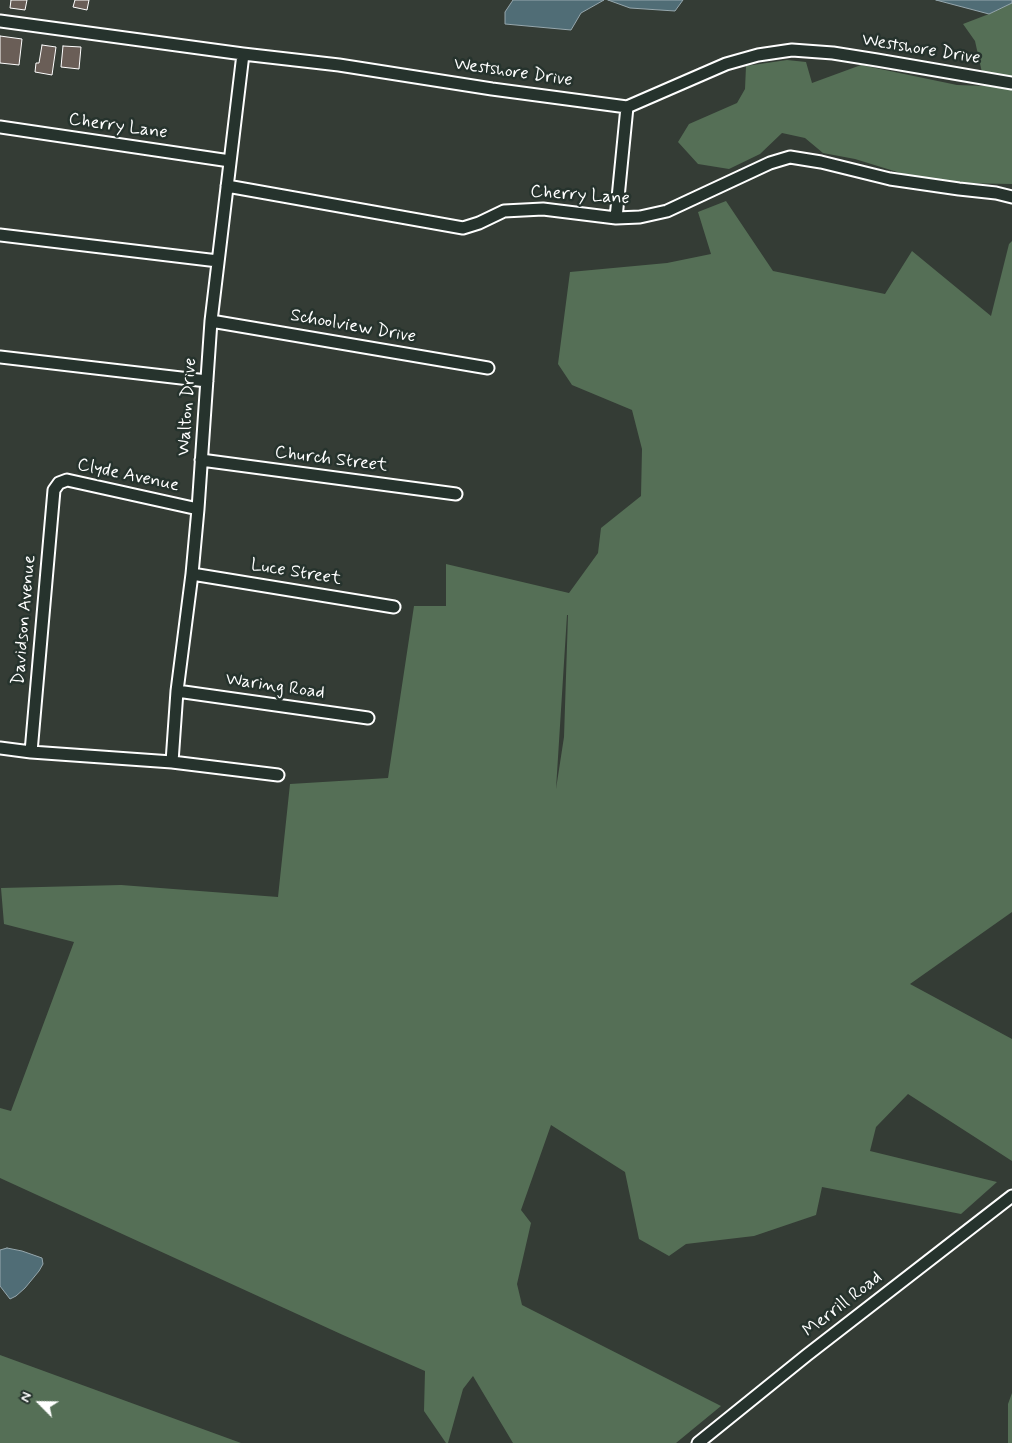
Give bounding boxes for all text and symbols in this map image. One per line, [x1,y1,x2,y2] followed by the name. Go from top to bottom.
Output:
[860,30,982,70] street label: Westshore Drive
[452,54,574,92] street label: Westshore Drive
[67,109,169,145] street label: Cherry Lane
[530,182,630,210] street label: Cherry Lane
[289,305,417,349] street label: Schoolview Drive
[174,357,202,457] street label: Walton Drive
[273,442,389,478] street label: Church Street
[75,455,181,497] street label: Clyde Avenue
[9,554,41,686] street label: Davidson Avenue
[249,555,343,591] street label: Luce Street
[224,669,326,705] street label: Waring Road
[799,1267,887,1343] street label: Merrill Road
[15,1378,65,1428] north arrow
[16,1389,36,1405] text: N

